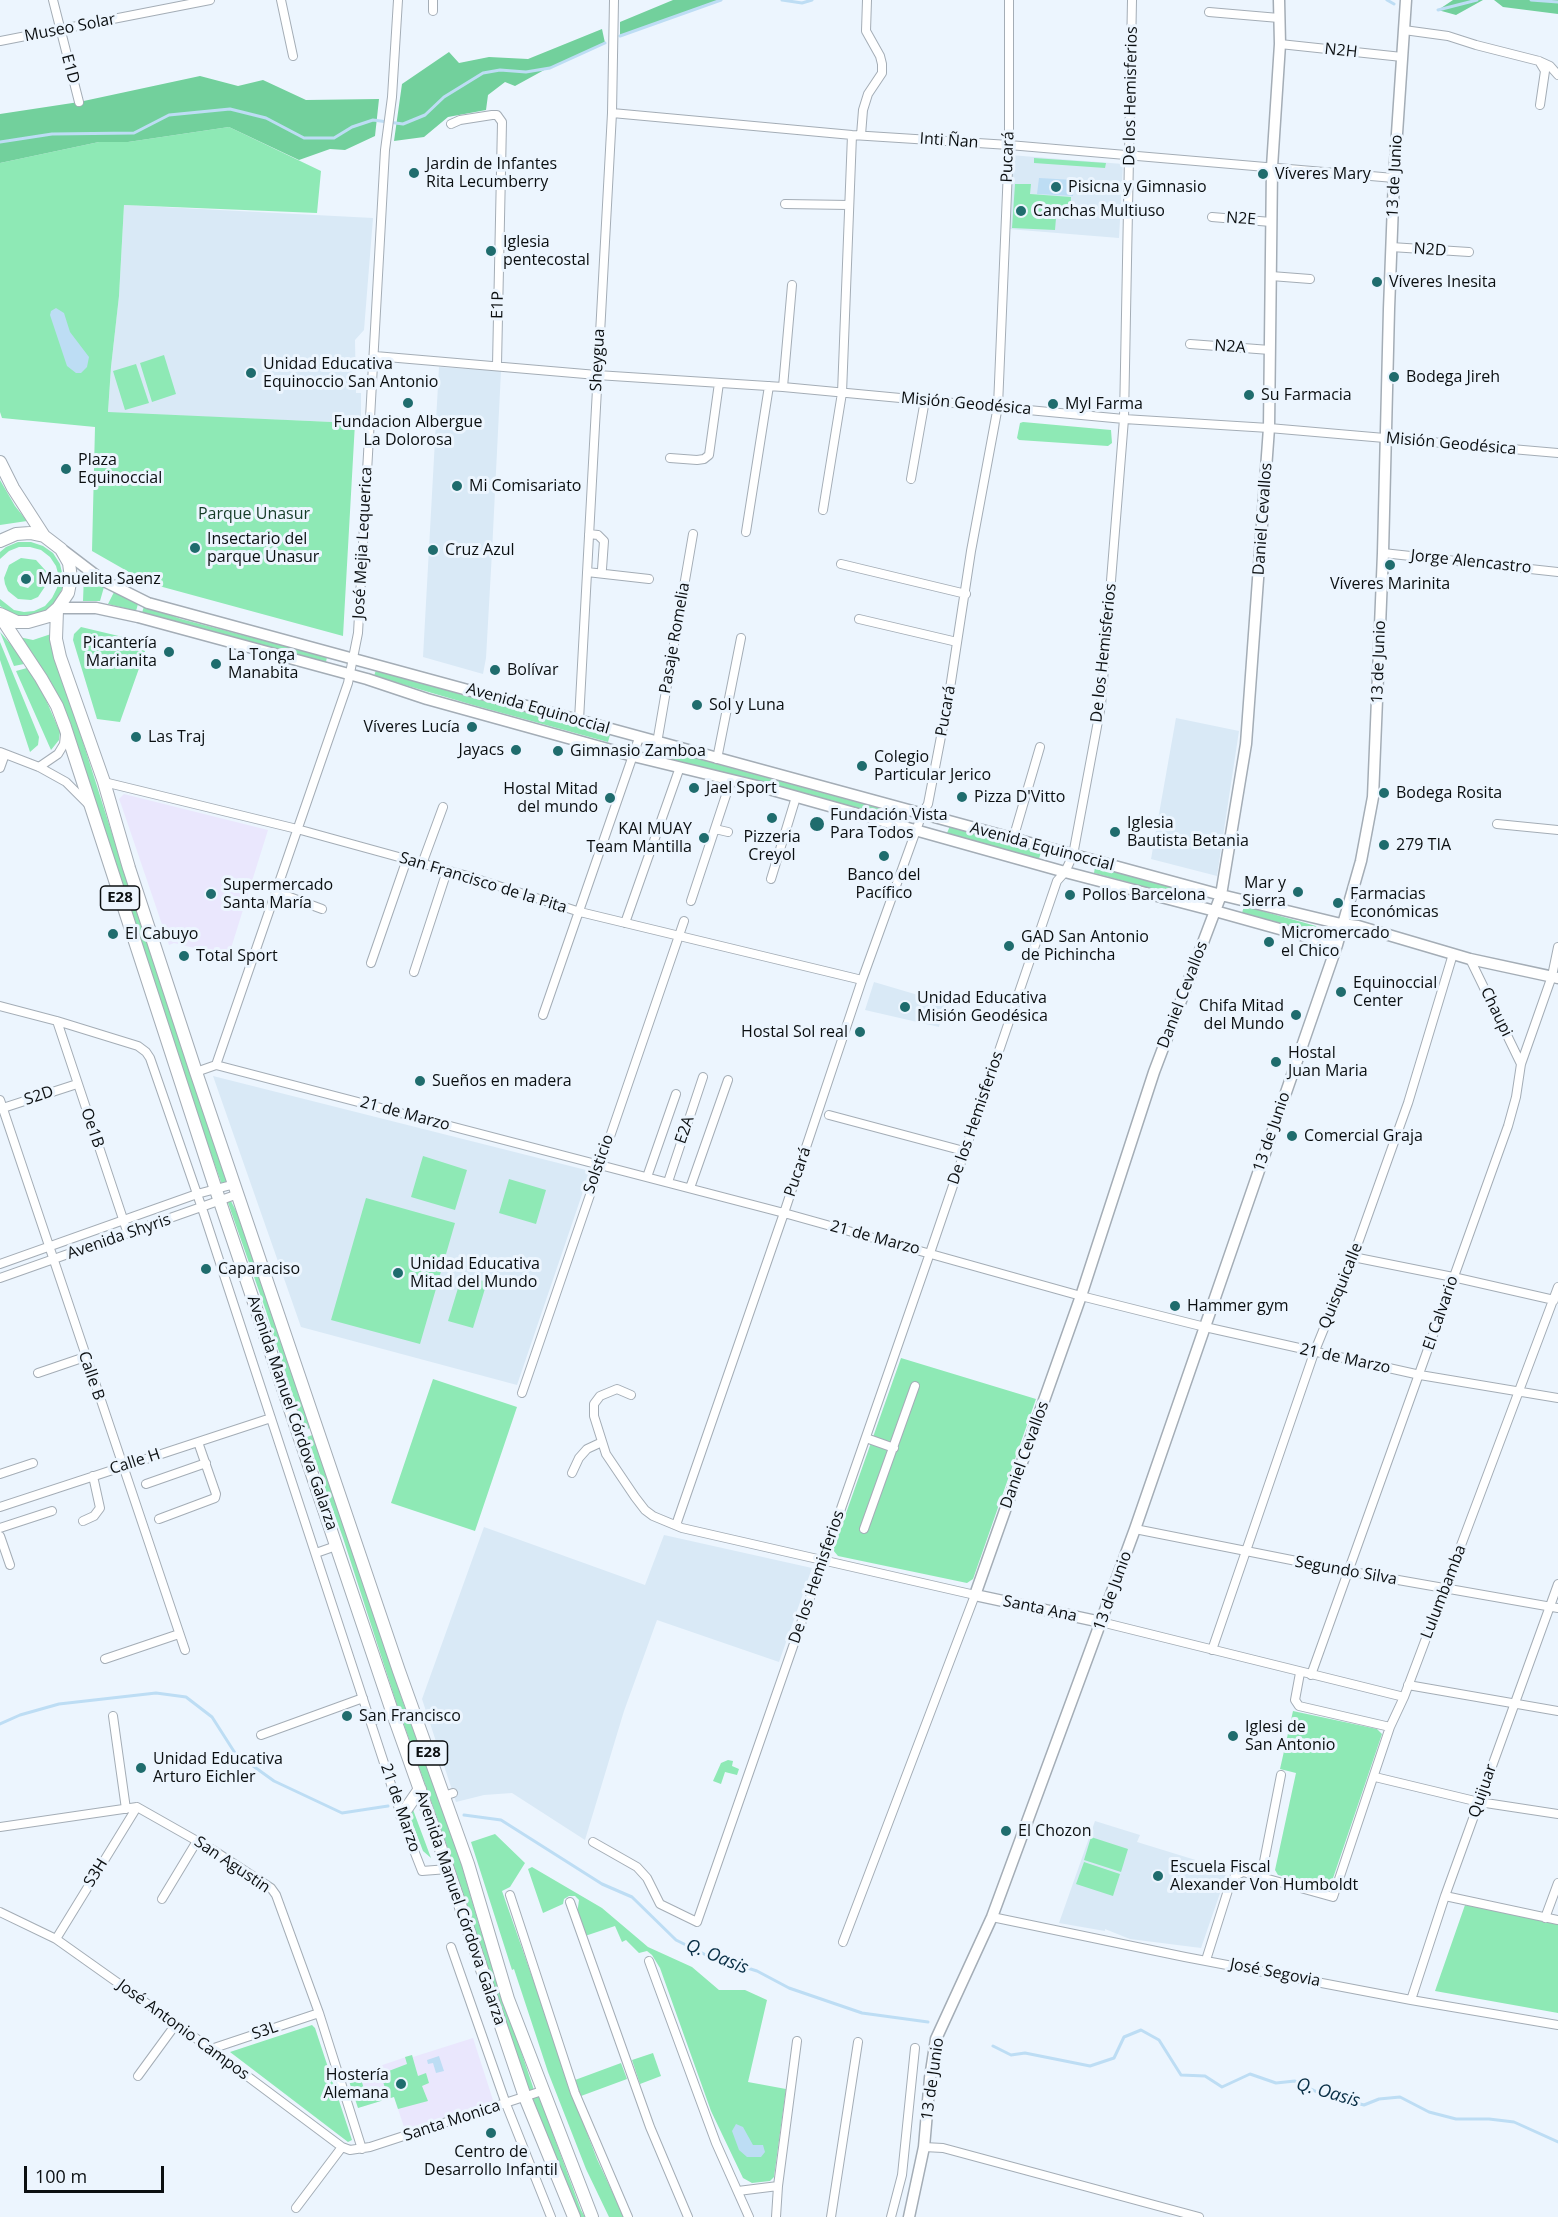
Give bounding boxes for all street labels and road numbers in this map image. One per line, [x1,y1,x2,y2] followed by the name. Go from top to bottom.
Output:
[23,10,117,46] street label: Museo Solar
[1120,26,1142,166] street label: De los Hemisferios
[1324,40,1358,62] street label: N2H
[57,52,83,86] street label: E1D
[919,129,979,153] street label: Inti Ñan
[998,131,1018,183] street label: Pucará
[1383,134,1407,218] street label: 13 de Junio
[1225,208,1257,230] street label: N2E
[1413,239,1447,261] street label: N2D
[488,291,508,319] street label: E1P
[587,328,609,392] street label: Sheygua
[1214,336,1246,358] street label: N2A
[900,389,1032,419] street label: Misión Geodésica
[1385,429,1517,459] street label: Misión Geodésica
[1249,462,1277,576] street label: Daniel Cevallos
[349,466,377,620] street label: José Mejia Lequerica
[1410,546,1532,578] street label: Jorge Alencastro
[656,581,694,695] street label: Pasaje Romelia
[1087,583,1121,723] street label: De los Hemisferios
[1368,620,1390,704] street label: 13 de Junio
[464,679,612,739] street label: Avenida Equinoccial
[932,684,960,738] street label: Pucará
[968,819,1116,875] street label: Avenida Equinoccial
[397,848,569,918] street label: San Francisco de la Pita
[100,886,140,910] road number: E28
[1154,939,1212,1051] street label: Daniel Cevallos
[1476,984,1516,1040] street label: Chaupi
[944,1049,1008,1187] street label: De los Hemisferios
[22,1082,56,1110] street label: S2D
[1249,1090,1295,1174] street label: 13 de Junio
[358,1093,452,1135] street label: 21 de Marzo
[76,1106,108,1150] street label: Oe1B
[671,1114,699,1146] street label: E2A
[580,1132,618,1196] street label: Solsticio
[781,1145,815,1199] street label: Pucará
[65,1210,173,1264] street label: Avenida Shyris
[828,1217,922,1259] street label: 21 de Marzo
[1315,1240,1367,1332] street label: Quisquicalle
[1419,1273,1463,1353] street label: El Calvario
[243,1293,341,1533] street label: Avenida Manuel Córdova Galarza
[1298,1340,1392,1378] street label: 21 de Marzo
[74,1349,108,1403] street label: Calle B
[997,1399,1053,1511] street label: Daniel Cevallos
[107,1445,163,1479] street label: Calle H
[785,1508,849,1646] street label: De los Hemisferios
[1417,1542,1471,1642] street label: Lulumbamba
[1090,1549,1136,1633] street label: 13 de Junio
[1293,1553,1399,1589] street label: Segundo Silva
[1001,1592,1079,1626] street label: Santa Ana
[408,1741,448,1765] road number: E28
[376,1761,424,1855] street label: 21 de Marzo
[1465,1762,1501,1820] street label: Quijuar
[411,1788,509,2028] street label: Avenida Manuel Córdova Galarza
[190,1833,274,1897] street label: San Agustin
[80,1855,112,1891] street label: S3H
[1228,1955,1322,1991] street label: José Segovia
[113,1976,253,2084] street label: José Antonio Campos
[249,2018,281,2044] street label: S3L
[918,2037,948,2121] street label: 13 de Junio
[401,2096,503,2146] street label: Santa Monica

